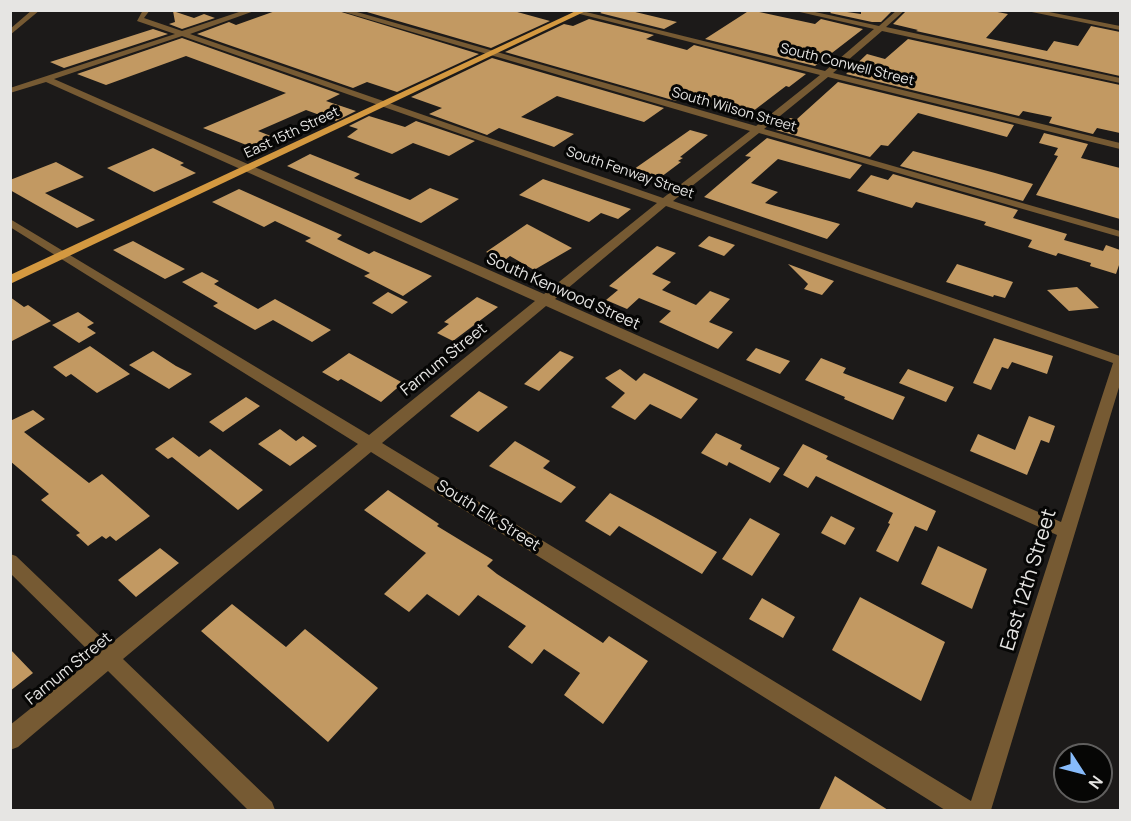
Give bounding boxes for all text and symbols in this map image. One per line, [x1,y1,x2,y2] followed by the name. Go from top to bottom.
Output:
[778,40,916,90] street label: South Conwell Street
[670,84,798,136] street label: South Wilson Street
[242,104,342,162] street label: East 15th Street
[564,143,696,203] street label: South Fenway Street
[483,249,643,335] street label: South Kenwood Street
[397,319,491,401] street label: Farnum Street
[432,476,544,556] street label: South Elk Street
[996,506,1062,654] street label: East 12th Street
[22,628,116,710] street label: Farnum Street
[1053,743,1113,803] north arrow
[1084,771,1108,794] text: N

